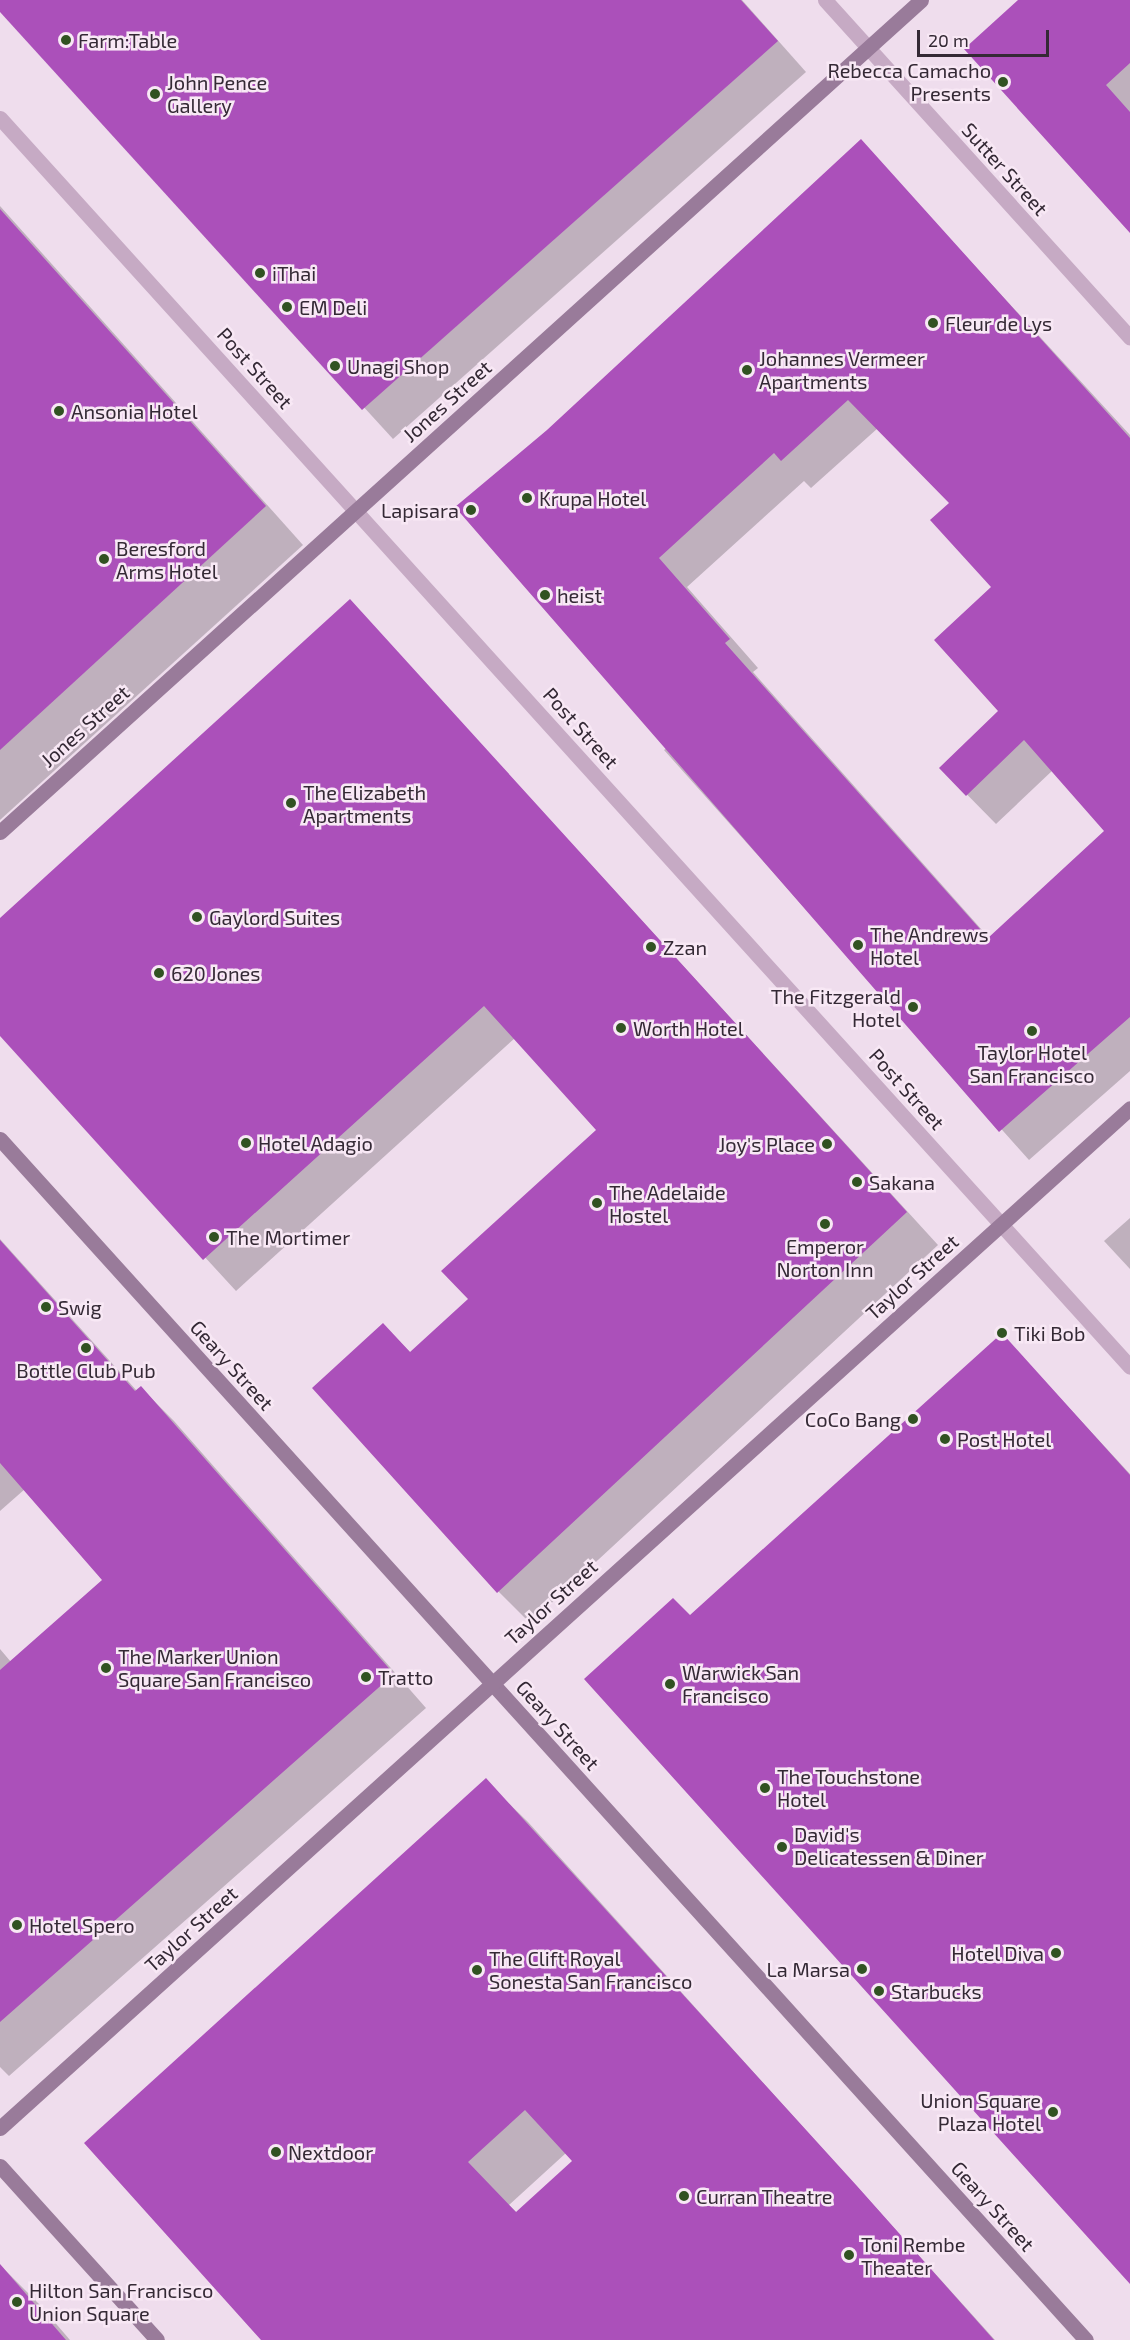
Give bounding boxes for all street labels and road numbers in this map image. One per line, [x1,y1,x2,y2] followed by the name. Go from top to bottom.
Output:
[957,118,1053,220] street label: Sutter Street
[212,322,298,414] street label: Post Street
[398,355,496,447] street label: Jones Street
[36,680,134,772] street label: Jones Street
[538,682,624,774] street label: Post Street
[864,1043,950,1135] street label: Post Street
[861,1229,963,1325] street label: Taylor Street
[185,1315,279,1415] street label: Geary Street
[500,1554,602,1650] street label: Taylor Street
[511,1675,605,1775] street label: Geary Street
[140,1881,242,1977] street label: Taylor Street
[946,2156,1040,2256] street label: Geary Street

